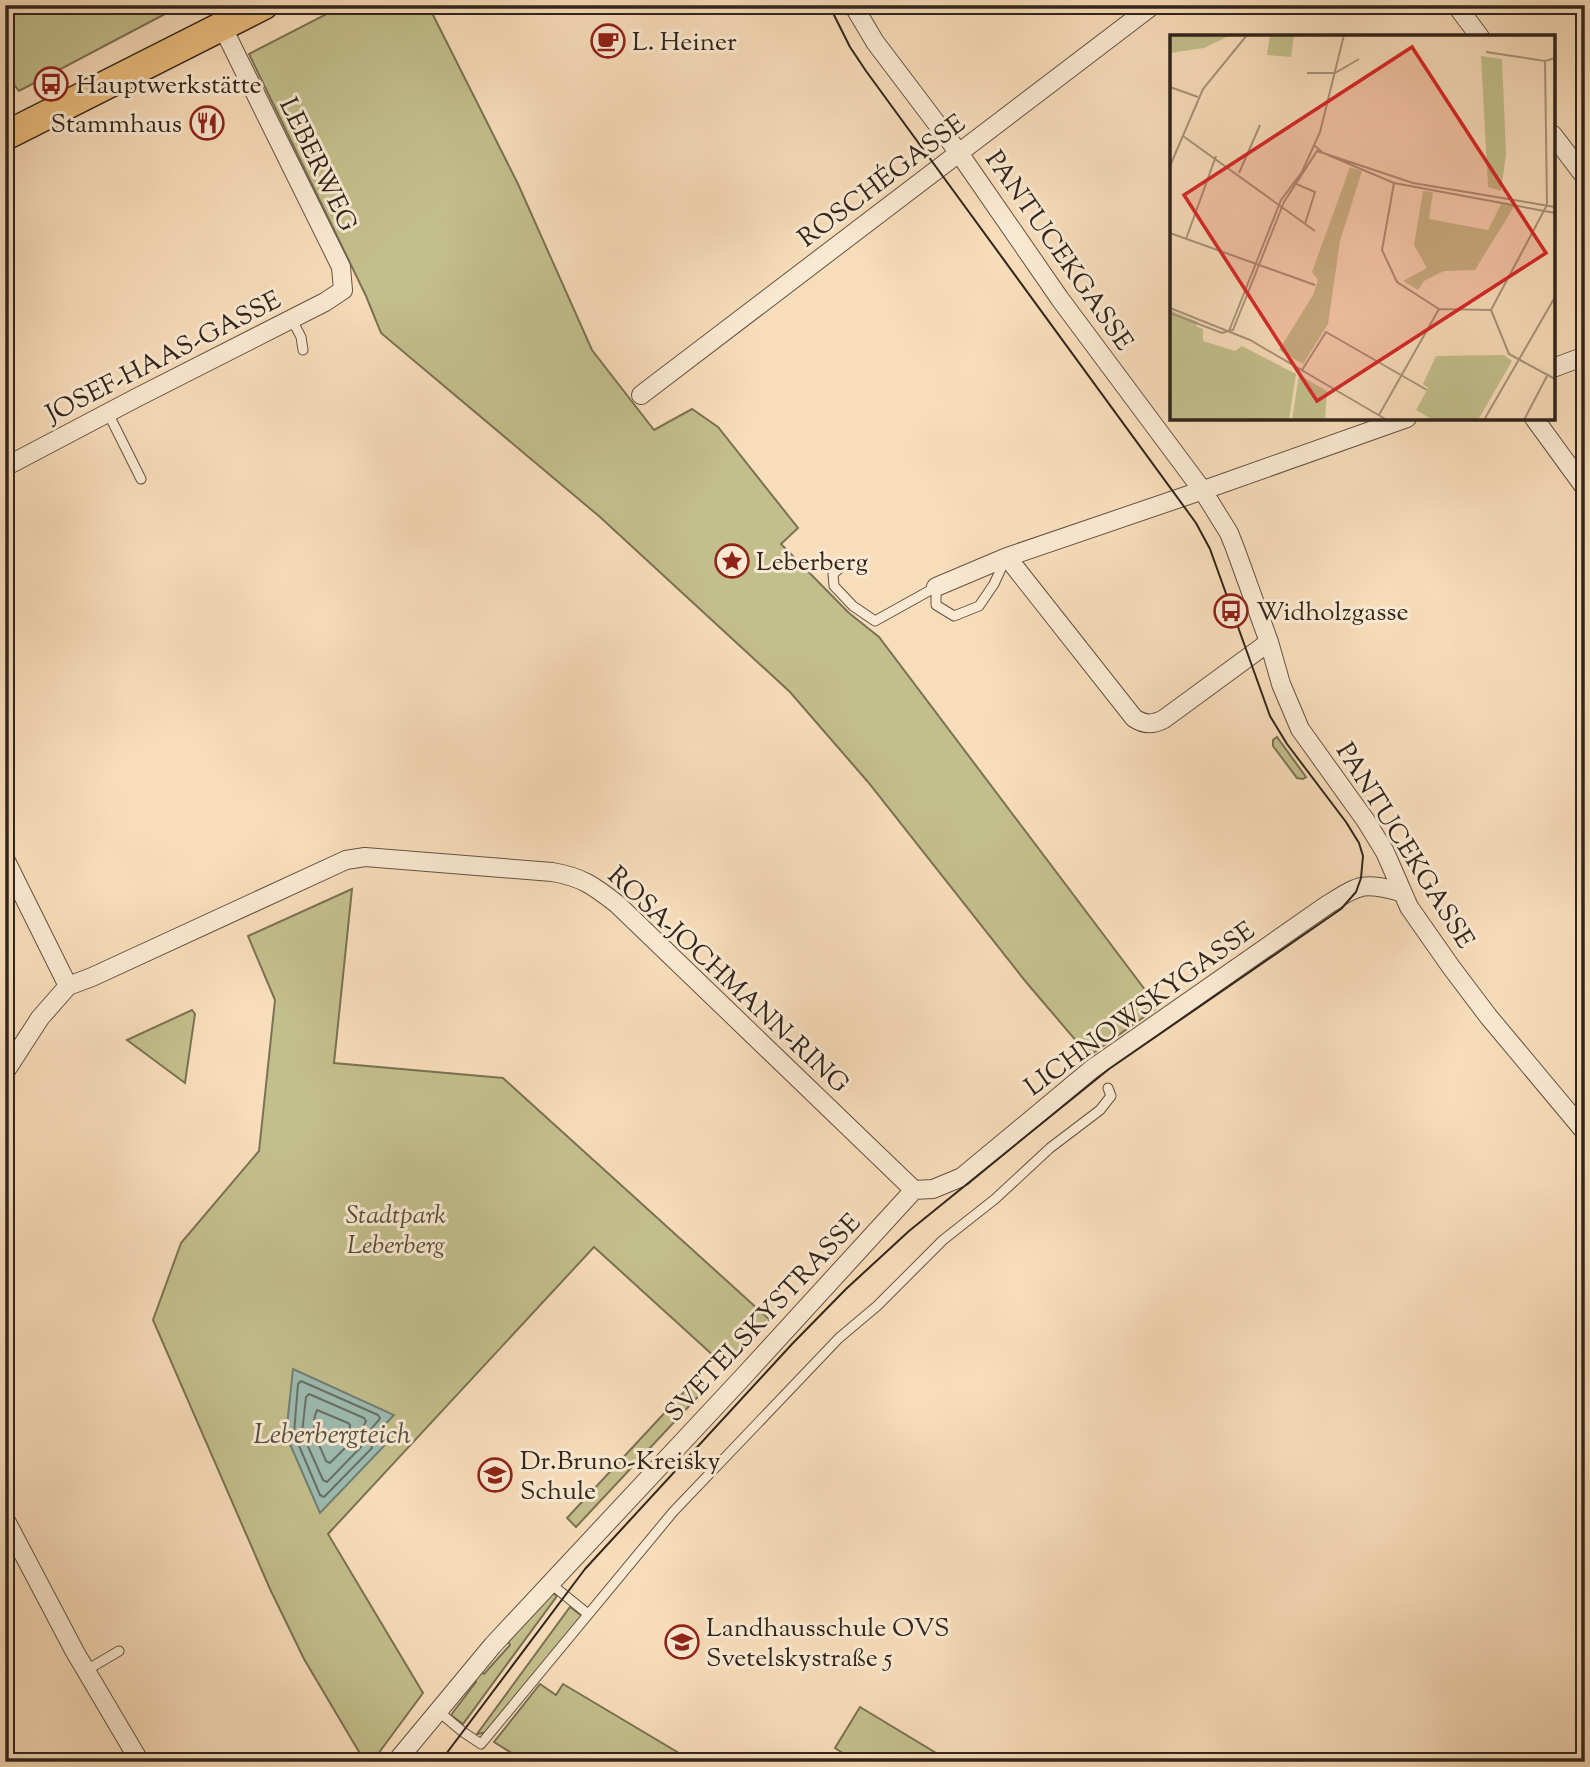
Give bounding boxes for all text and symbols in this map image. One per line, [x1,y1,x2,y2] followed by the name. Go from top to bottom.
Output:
[589,22,627,60] cafe icon: L. Heiner
[632,25,737,62] place label: L. Heiner
[1170,35,1555,420] inset map
[32,65,70,103] bus stop icon: Hauptwerkstätte
[76,68,262,105] place label: Hauptwerkstätte
[268,92,365,238] street label: LEBERWEG
[188,104,226,142] restaurant icon: Stammhaus
[791,106,974,257] street label: ROSCHÉGASSE
[51,107,182,144] place label: Stammhaus
[975,144,1141,359] street label: PANTUCEKGASSE
[38,283,288,434] street label: JOSEF-HAAS-GASSE
[713,542,751,580] place icon: Leberberg
[756,545,868,582] place label: Leberberg
[1212,592,1250,630] bus stop icon: Widholzgasse
[1256,595,1409,632] place label: Widholzgasse
[1325,736,1482,957] street label: PANTUCEKGASSE
[598,859,856,1103] street label: ROSA-JOCHMANN-RING
[1018,914,1263,1106] street label: LICHNOWSKYGASSE
[346,1198,446,1265] park label: Stadtpark Leberberg
[657,1206,871,1431] street label: SVETELSKYSTRASSE
[253,1416,411,1456] water label: Leberbergteich
[520,1444,720,1511] place label: Dr.Bruno-Kreisky Schule
[476,1456,514,1494] school or university icon: Dr.Bruno-Kreisky Schule
[706,1611,949,1678] place label: Landhausschule OVS Svetelskystraße 5
[663,1623,701,1661] school or university icon: Landhausschule OVS Svetelskystraße 5

